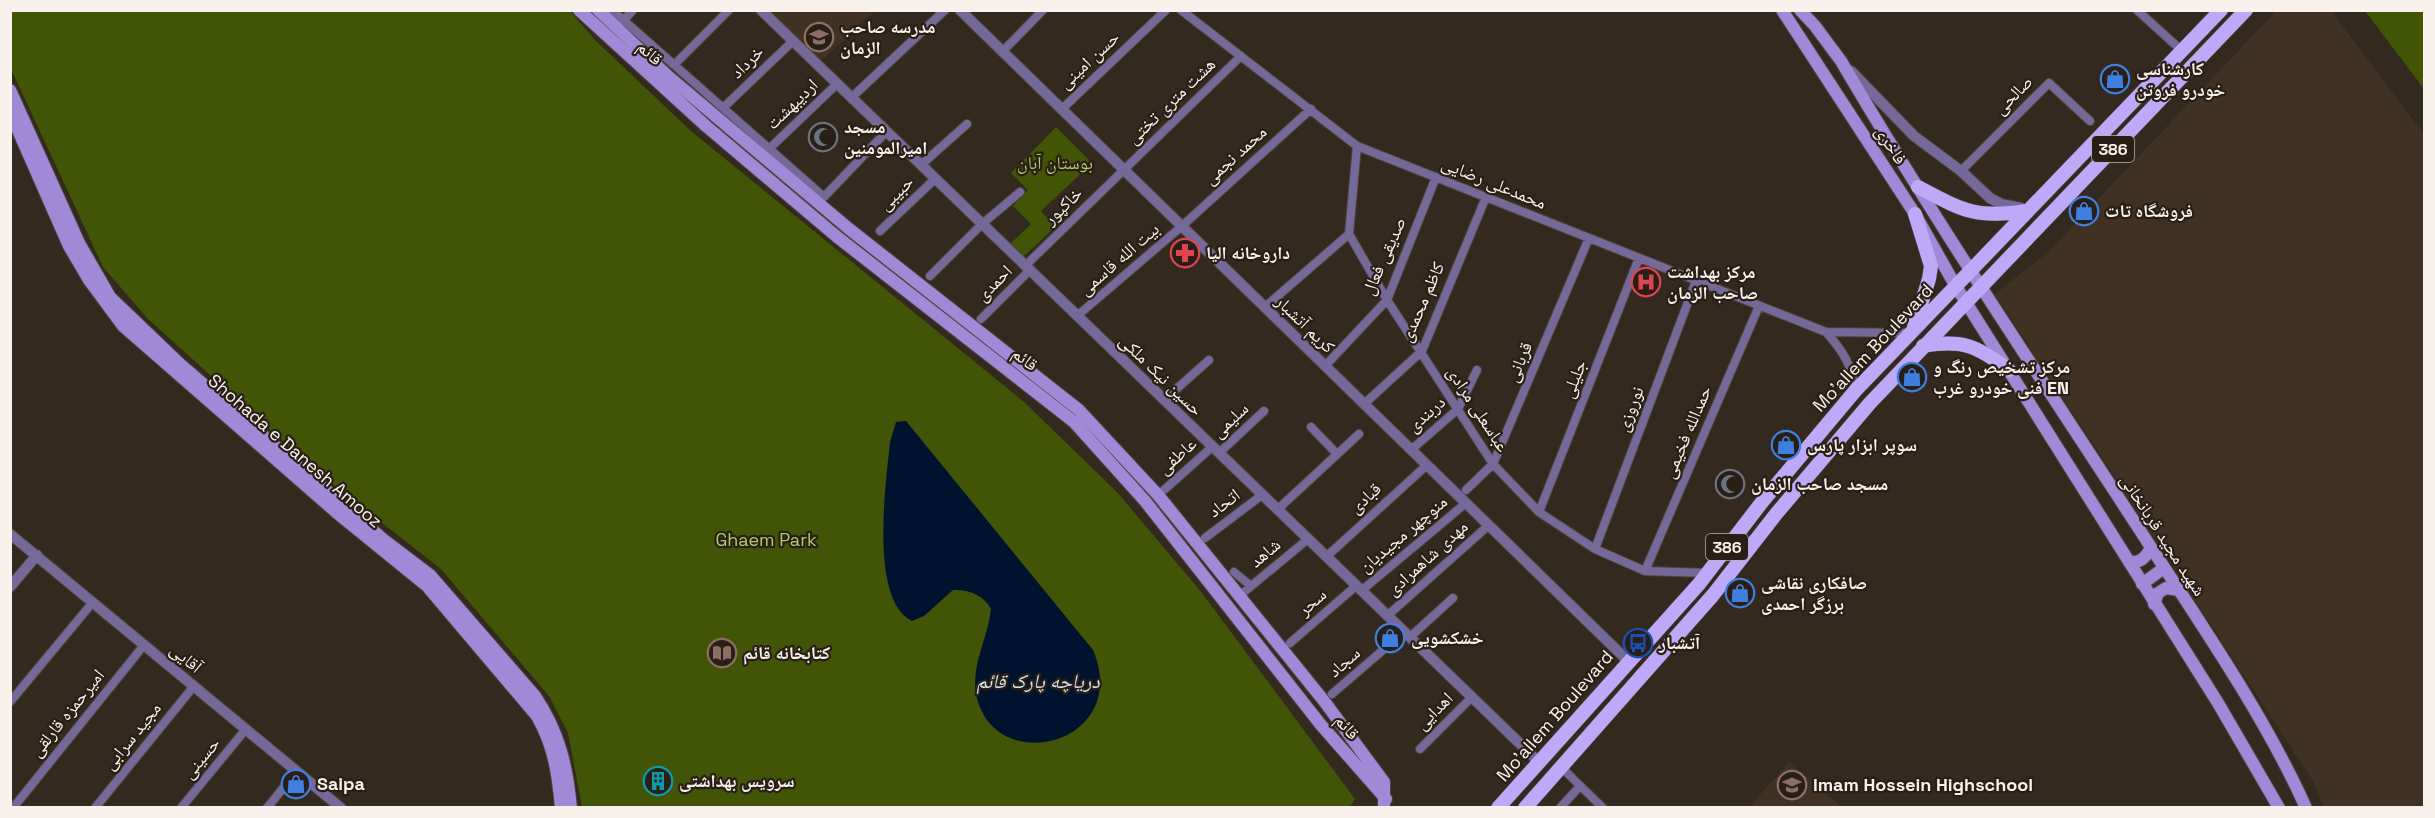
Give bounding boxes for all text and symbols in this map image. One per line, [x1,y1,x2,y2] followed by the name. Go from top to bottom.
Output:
[840,15,935,59] place label: مدرسه صاحب الزمان
[803,21,835,53] school or university icon: مدرسه صاحب الزمان
[1053,26,1124,94] street label: حسن امینی
[632,35,668,71] street label: قائم
[725,40,768,83] street label: خرداد
[1121,52,1220,149] street label: هشت متری تختی
[2136,57,2226,101] place label: کارشناسی خودرو فروتن
[2099,63,2131,95] shop icon: کارشناسی خودرو فروتن
[1988,70,2037,119] street label: صالحی
[761,73,823,134] street label: اردیبهشت
[844,115,927,159] place label: مسجد امیرالمومنین
[1198,120,1271,189] street label: محمد نجمی
[807,121,839,153] mosque icon: مسجد امیرالمومنین
[1870,121,1912,169] street label: فاخری
[2092,136,2134,162] road number: 386
[1017,151,1093,174] park label: بوستان آبان
[1438,151,1550,214] street label: محمدعلی رضایی
[873,170,918,215] street label: حبیبی
[1038,182,1087,230] street label: خاکپور
[2068,195,2100,227] shop icon: فروشگاه تات
[2105,199,2193,222] place label: فروشگاه تات
[1356,213,1411,298] street label: صدیقی فعال
[1073,217,1164,300] street label: بیت الله قاسمی
[1169,237,1201,269] pharmacy icon: داروخانه الیا
[1206,241,1290,264] place label: داروخانه الیا
[1394,258,1451,346] street label: کاظم محمدی
[970,259,1017,306] street label: احمدی
[1667,260,1758,304] place label: مرکز بهداشت صاحب الزمان
[1630,266,1662,298] hospital icon: مرکز بهداشت صاحب الزمان
[1807,279,1938,416] street label: Mo'allem Boulevard
[1269,289,1340,359] street label: کریم آتشبار
[1114,329,1208,421] street label: حسین نیک ملکی
[1500,338,1537,385] street label: قربانی
[1007,341,1043,377] street label: قائم
[1933,355,2070,399] place label: مرکز تشخیص رنگ و فنی خودرو غرب EN
[1556,356,1592,401] street label: جلیلی
[1442,361,1515,456] street label: عباسعلی مرادی
[1896,361,1928,393] shop icon: مرکز تشخیص رنگ و فنی خودرو غرب EN
[204,369,387,533] street label: Shohada e Danesh Amooz
[1657,382,1716,482] street label: حمدالله فخیمی
[1610,383,1649,435] street label: نوروزی
[1402,390,1450,437] street label: دربندی
[1206,397,1253,443] street label: سلیمی
[1770,429,1802,461] shop icon: سوپر ابزار پارس
[1152,432,1201,479] street label: عاطفی
[1807,433,1917,456] place label: سوپر ابزار پارس
[1714,468,1746,500] mosque icon: مسجد صاحب الزمان
[2115,469,2212,600] street label: شهید مجید قربانخانی
[1751,472,1888,495] place label: مسجد صاحب الزمان
[1344,477,1386,518] street label: قبادی
[1203,483,1244,522] street label: اتحاد
[1354,490,1452,577] street label: منوچهر مجیدیان
[1381,515,1472,600] street label: مهدی شاهمرادی
[715,528,817,551] park label: Ghaem Park
[1244,533,1285,572] street label: شاهد
[1706,534,1748,560] road number: 386
[1761,571,1867,615] place label: صافکاری نقاشی برزگر احمدی
[1724,577,1756,609] shop icon: صافکاری نقاشی برزگر احمدی
[1292,583,1331,621] street label: سحر
[1374,622,1406,654] shop icon: خشکشویی
[1411,626,1484,649] place label: خشکشویی
[1622,627,1654,659] bus stop icon: آتشبار
[1658,631,1700,654] place label: آتشبار
[706,637,738,669] library icon: کتابخانه قائم
[166,638,207,678] street label: آقایی
[743,641,830,665] place label: کتابخانه قائم
[1323,641,1365,682] street label: سجاد
[1491,645,1618,786] street label: Mo'allem Boulevard
[24,664,109,761] street label: امیرحمزه قارلقی
[976,668,1100,695] water label: دریاچه پارک قائم
[1410,687,1458,735] street label: اهدایی
[97,697,166,774] street label: مجید سرابی
[1329,709,1365,745] street label: قائم
[177,732,225,783] street label: حسینی
[642,765,674,797] building icon: سرویس بهداشتی
[280,768,312,800] shop icon: Saipa
[679,769,795,792] place label: سرویس بهداشتی
[1776,769,1808,801] school or university icon: Imam Hossein Highschool
[317,772,366,795] place label: Saipa
[1813,773,2033,796] place label: Imam Hossein Highschool

